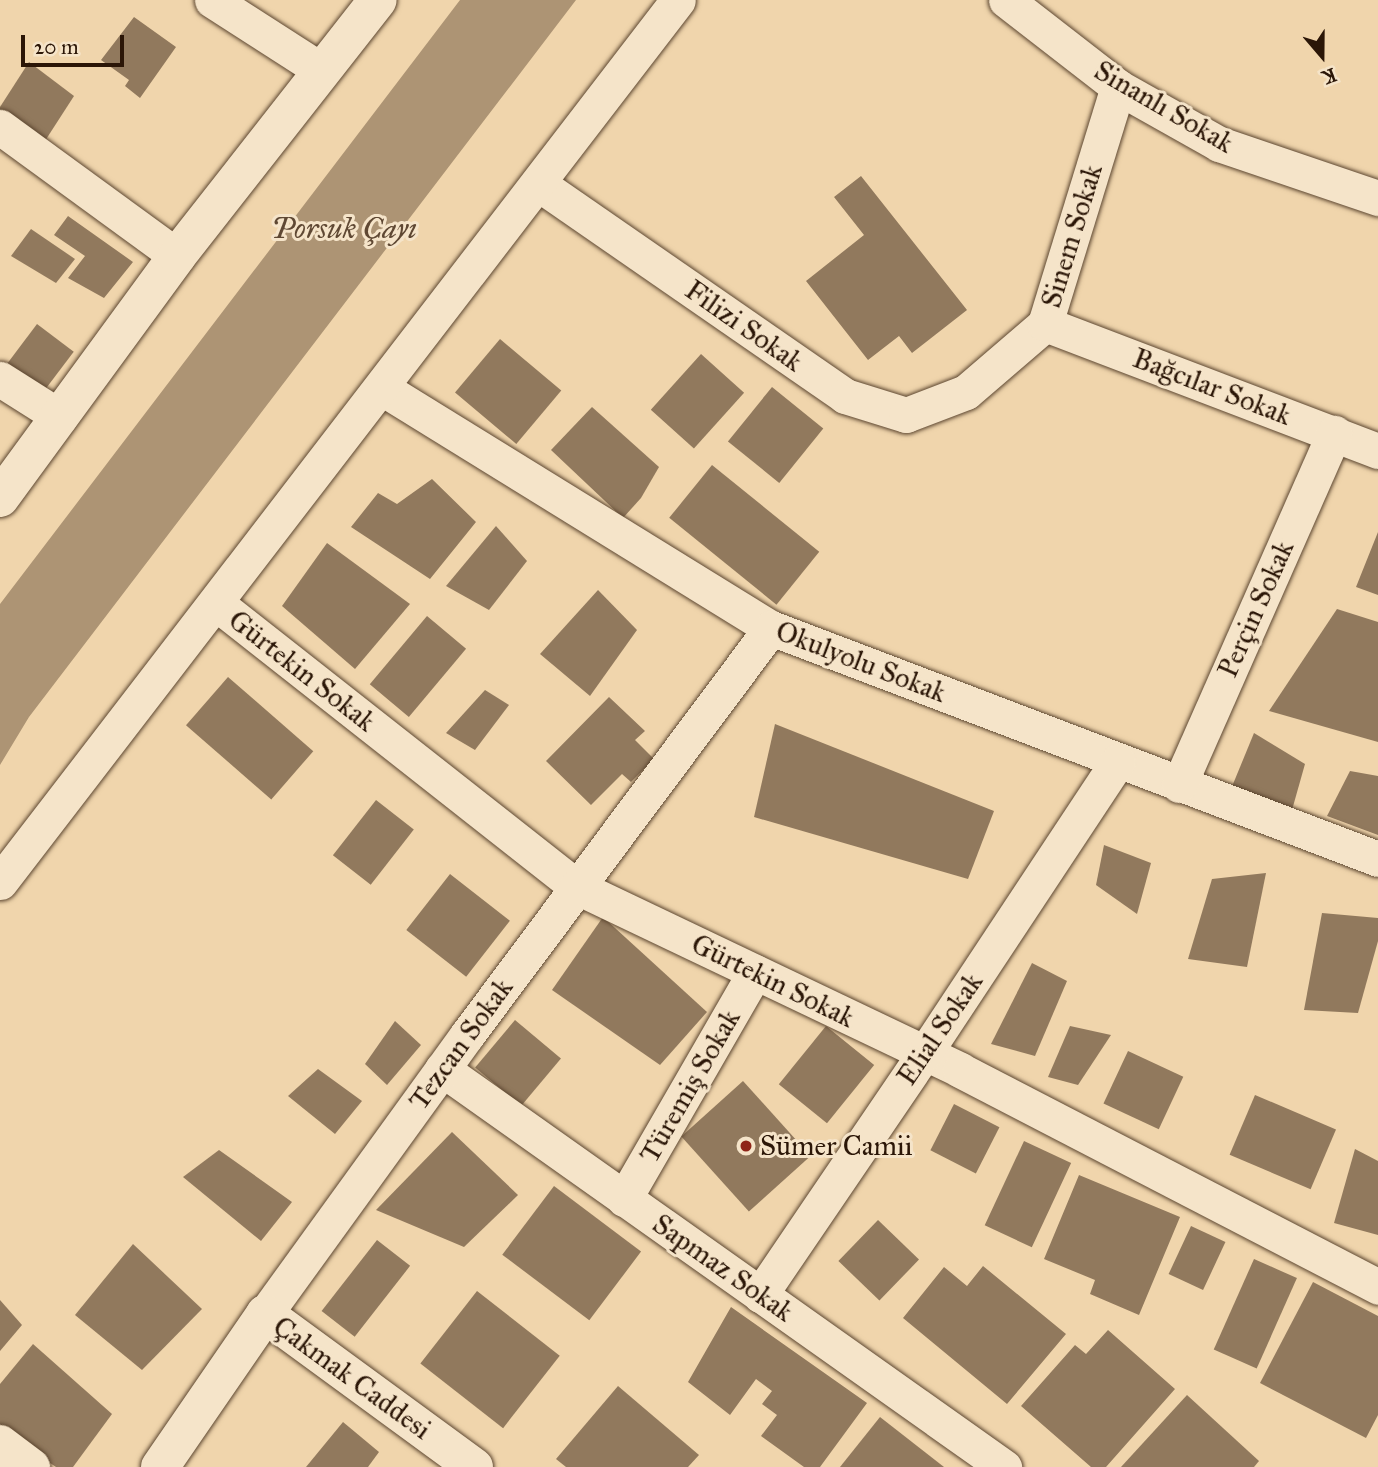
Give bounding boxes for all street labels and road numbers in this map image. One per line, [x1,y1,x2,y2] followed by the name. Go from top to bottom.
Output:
[1088,54,1240,160] street label: Sinanlı Sokak
[1034,160,1110,312] street label: Sinem Sokak
[679,273,809,379] street label: Filizi Sokak
[1128,341,1296,433] street label: Bağcılar Sokak
[1211,535,1301,683] street label: Perçin Sokak
[222,603,382,739] street label: Gürtekin Sokak
[771,614,951,710] street label: Okulyolu Sokak
[686,927,860,1035] street label: Gürtekin Sokak
[890,966,990,1092] street label: Elial Sokak
[402,972,520,1116] street label: Tezcan Sokak
[633,1003,747,1169] street label: Türemiş Sokak
[646,1207,800,1329] street label: Sapmaz Sokak
[267,1309,437,1447] street label: Çakmak Caddesi

